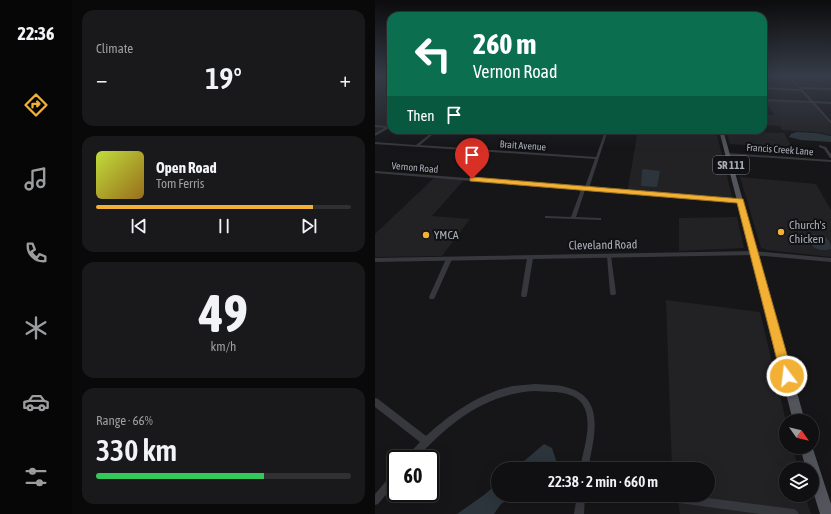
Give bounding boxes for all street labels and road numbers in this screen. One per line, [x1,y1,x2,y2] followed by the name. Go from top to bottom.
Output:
[499,138,547,153] street label: Brait Avenue
[746,142,814,157] street label: Francis Creek Lane
[713,156,749,174] road number: SR 111
[391,160,439,175] street label: Vernon Road
[568,237,638,253] street label: Cleveland Road

